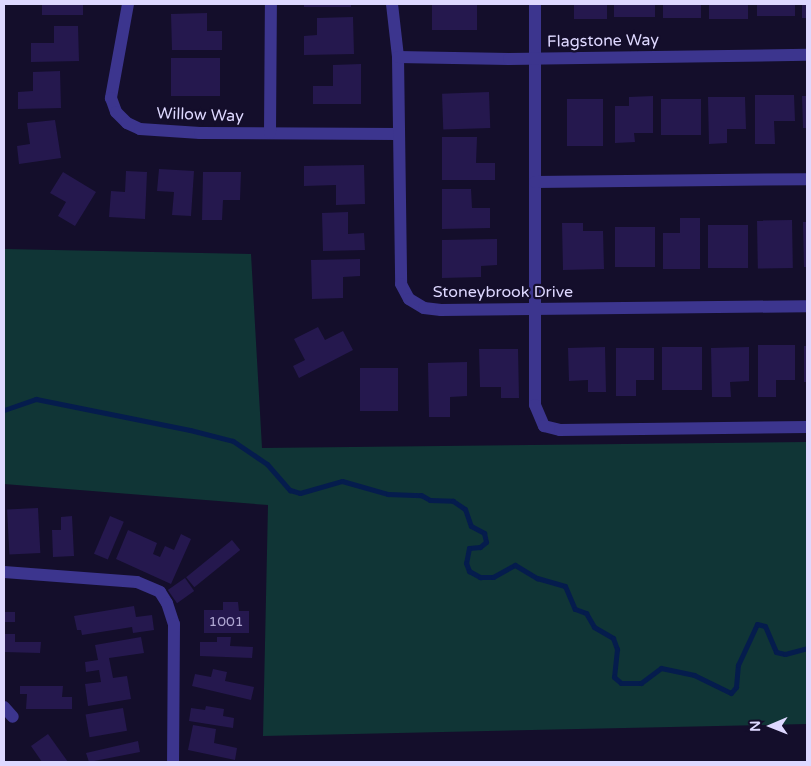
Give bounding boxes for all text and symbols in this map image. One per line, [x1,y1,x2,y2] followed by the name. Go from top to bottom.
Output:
[547,30,659,52] street label: Flagstone Way
[156,104,244,126] street label: Willow Way
[433,282,573,302] street label: Stoneybrook Drive
[208,614,244,630] house number: 1001
[746,701,796,751] north arrow
[747,720,764,732] text: N

